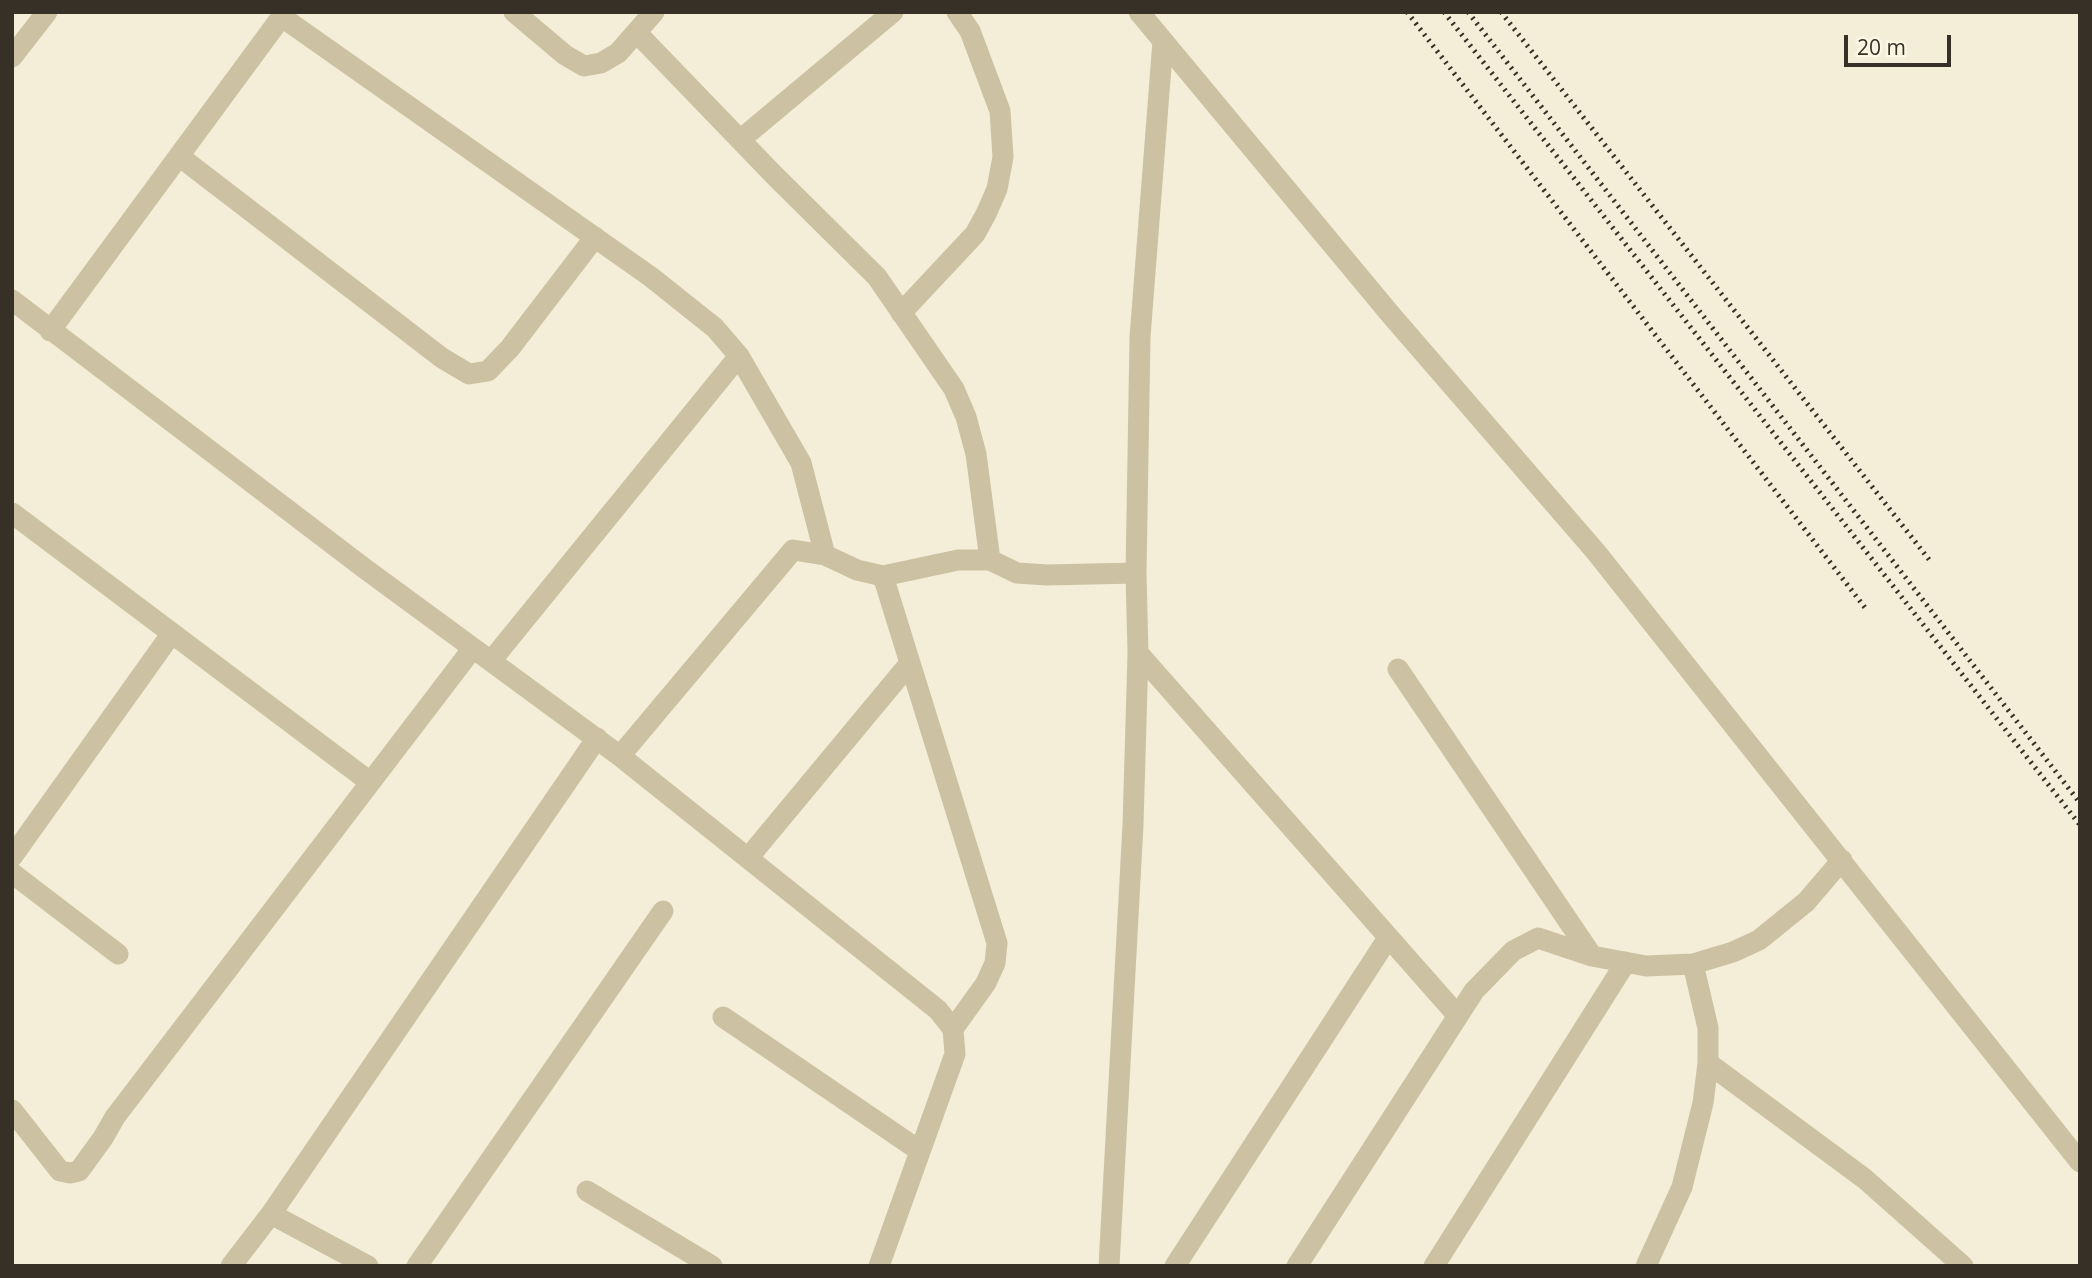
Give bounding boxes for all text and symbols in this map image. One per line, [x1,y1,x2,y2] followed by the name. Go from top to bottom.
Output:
[1847,21,1954,65] scale bar
[1857,33,1906,61] text: 20 m

